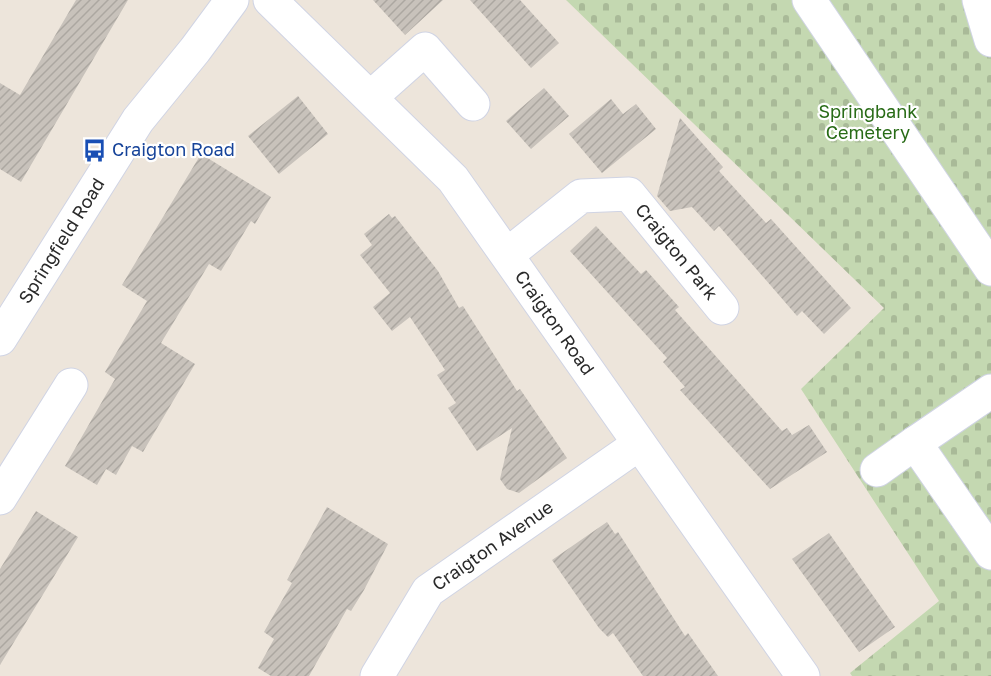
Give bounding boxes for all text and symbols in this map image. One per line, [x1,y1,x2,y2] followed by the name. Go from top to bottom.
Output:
[818,100,918,143] park label: Springbank Cemetery
[81,137,107,163] bus stop icon: Craigton Road
[112,138,235,160] place label: Craigton Road
[13,174,109,307] street label: Springfield Road
[631,199,723,304] street label: Craigton Park
[511,266,600,379] street label: Craigton Road
[427,495,557,595] street label: Craigton Avenue

